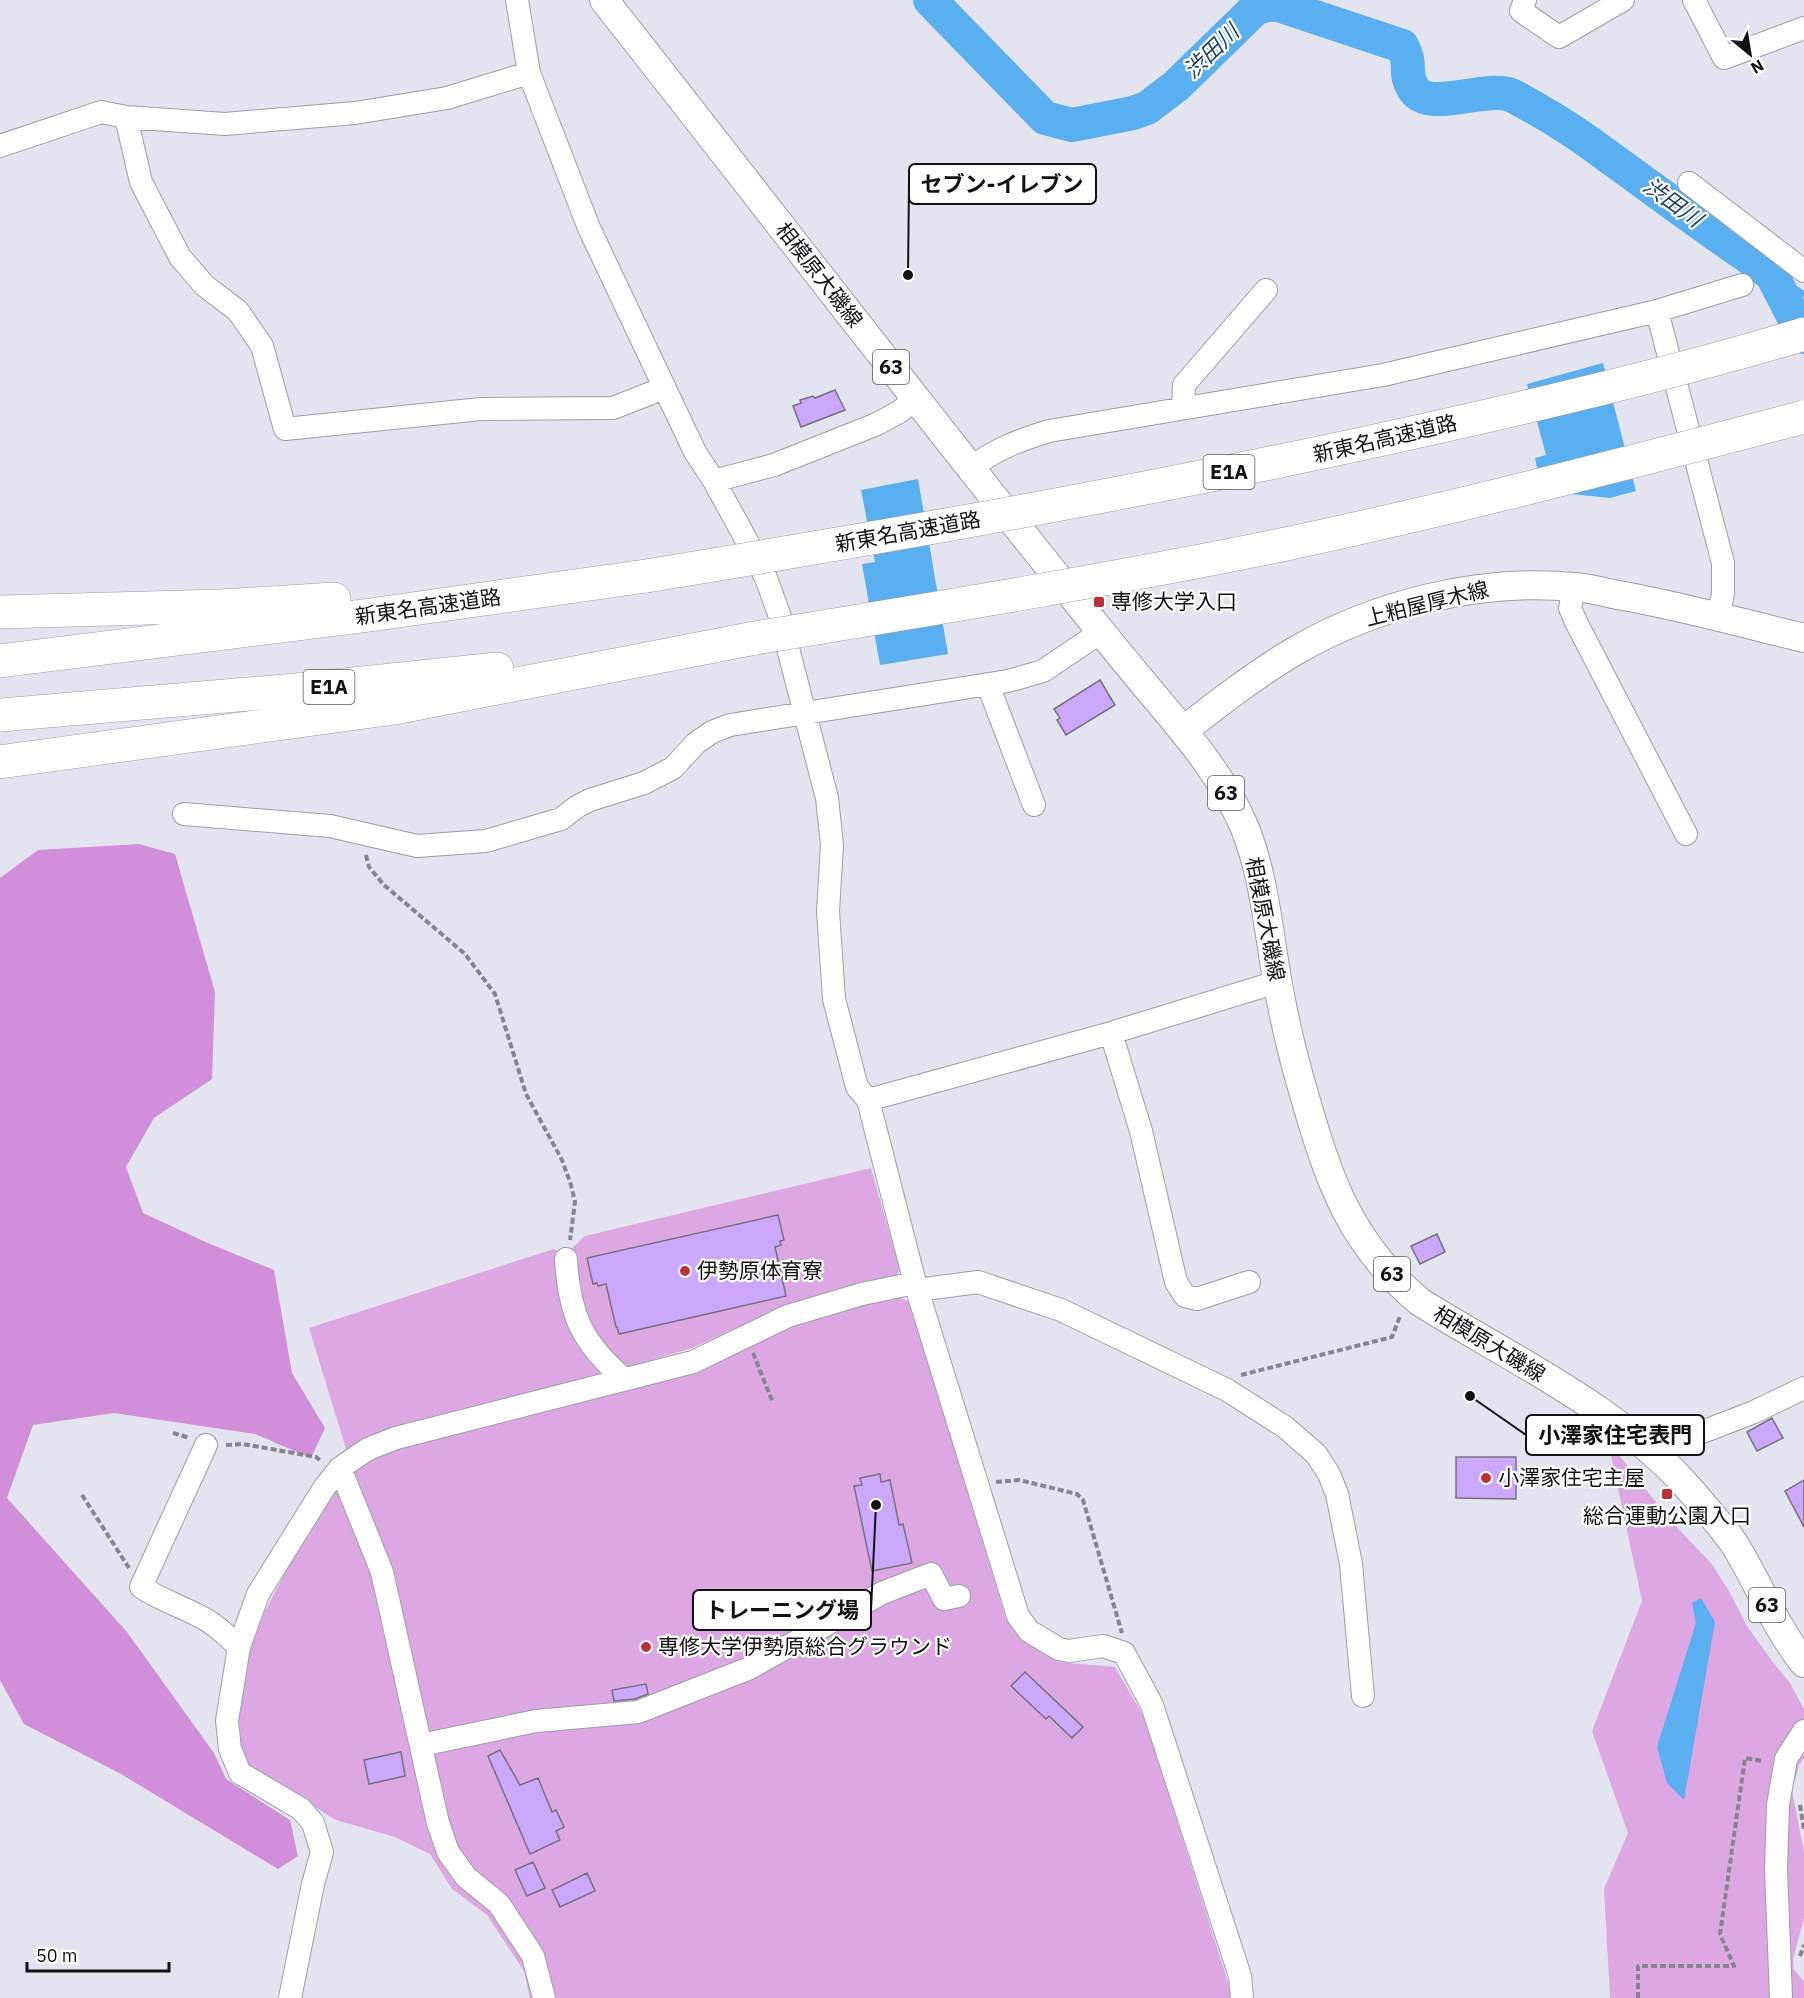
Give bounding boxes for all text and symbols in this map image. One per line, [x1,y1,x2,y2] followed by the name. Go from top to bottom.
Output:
[1177,16,1246,84] water label: 渋田川
[1720,24,1780,84] north arrow
[1747,55,1768,79] text: N
[909,164,1096,204] callout: セブン-イレブン
[921,169,1083,198] text: セブン-イレブン
[1638,170,1710,234] water label: 渋田川
[770,216,870,333] street label: 相模原大磯線
[873,350,909,384] road number: 63
[1310,408,1460,468] street label: 新東名高速道路
[1204,455,1254,489] road number: E1A
[833,504,983,558] street label: 新東名高速道路
[1362,574,1491,632] street label: 上粕屋厚木線
[353,582,503,630] street label: 新東名高速道路
[1111,587,1237,615] place label: 専修大学入口
[1092,595,1106,609] marker: 専修大学入口
[304,670,354,704] road number: E1A
[1208,776,1244,810] road number: 63
[1240,854,1292,983] street label: 相模原大磯線
[697,1256,823,1284] place label: 伊勢原体育寮
[1374,1257,1410,1291] road number: 63
[678,1264,692,1278] marker: 伊勢原体育寮
[1428,1299,1551,1388] street label: 相模原大磯線
[1526,1415,1704,1455] callout: 小澤家住宅表門
[1538,1420,1692,1449] text: 小澤家住宅表門
[1498,1463,1645,1491] place label: 小澤家住宅主屋
[1479,1471,1493,1485] marker: 小澤家住宅主屋
[1660,1487,1674,1501] marker: 総合運動公園入口
[1583,1501,1751,1529] place label: 総合運動公園入口
[1749,1588,1785,1622] road number: 63
[693,1590,871,1630] callout: トレーニング場
[705,1595,859,1624] text: トレーニング場
[658,1632,952,1660] place label: 専修大学伊勢原総合グラウンド
[639,1640,653,1654] marker: 専修大学伊勢原総合グラウンド
[27,1935,170,1973] scale bar
[36,1944,78,1967] text: 50 m

